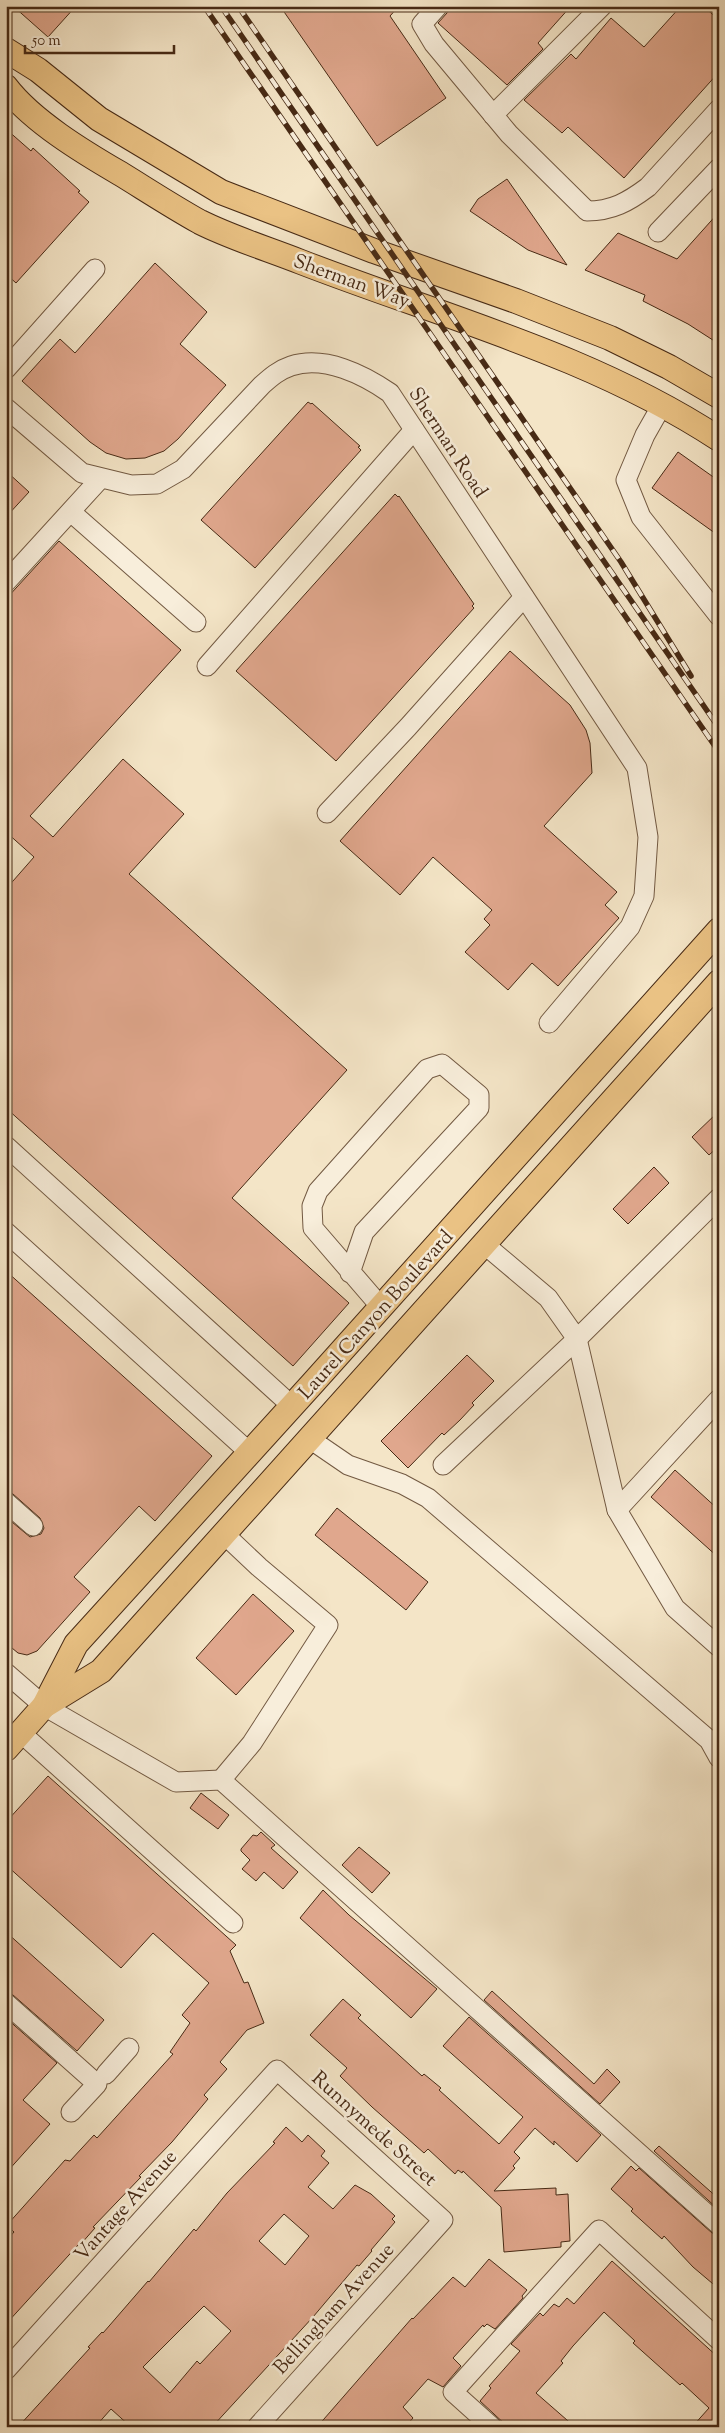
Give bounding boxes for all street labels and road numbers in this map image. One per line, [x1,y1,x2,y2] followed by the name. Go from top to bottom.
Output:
[289,248,413,317] street label: Sherman Way
[400,382,494,505] street label: Sherman Road
[293,1224,461,1407] street label: Laurel Canyon Boulevard
[304,2065,443,2194] street label: Runnymede Street
[69,2144,185,2269] street label: Vantage Avenue
[268,2237,402,2382] street label: Bellingham Avenue

